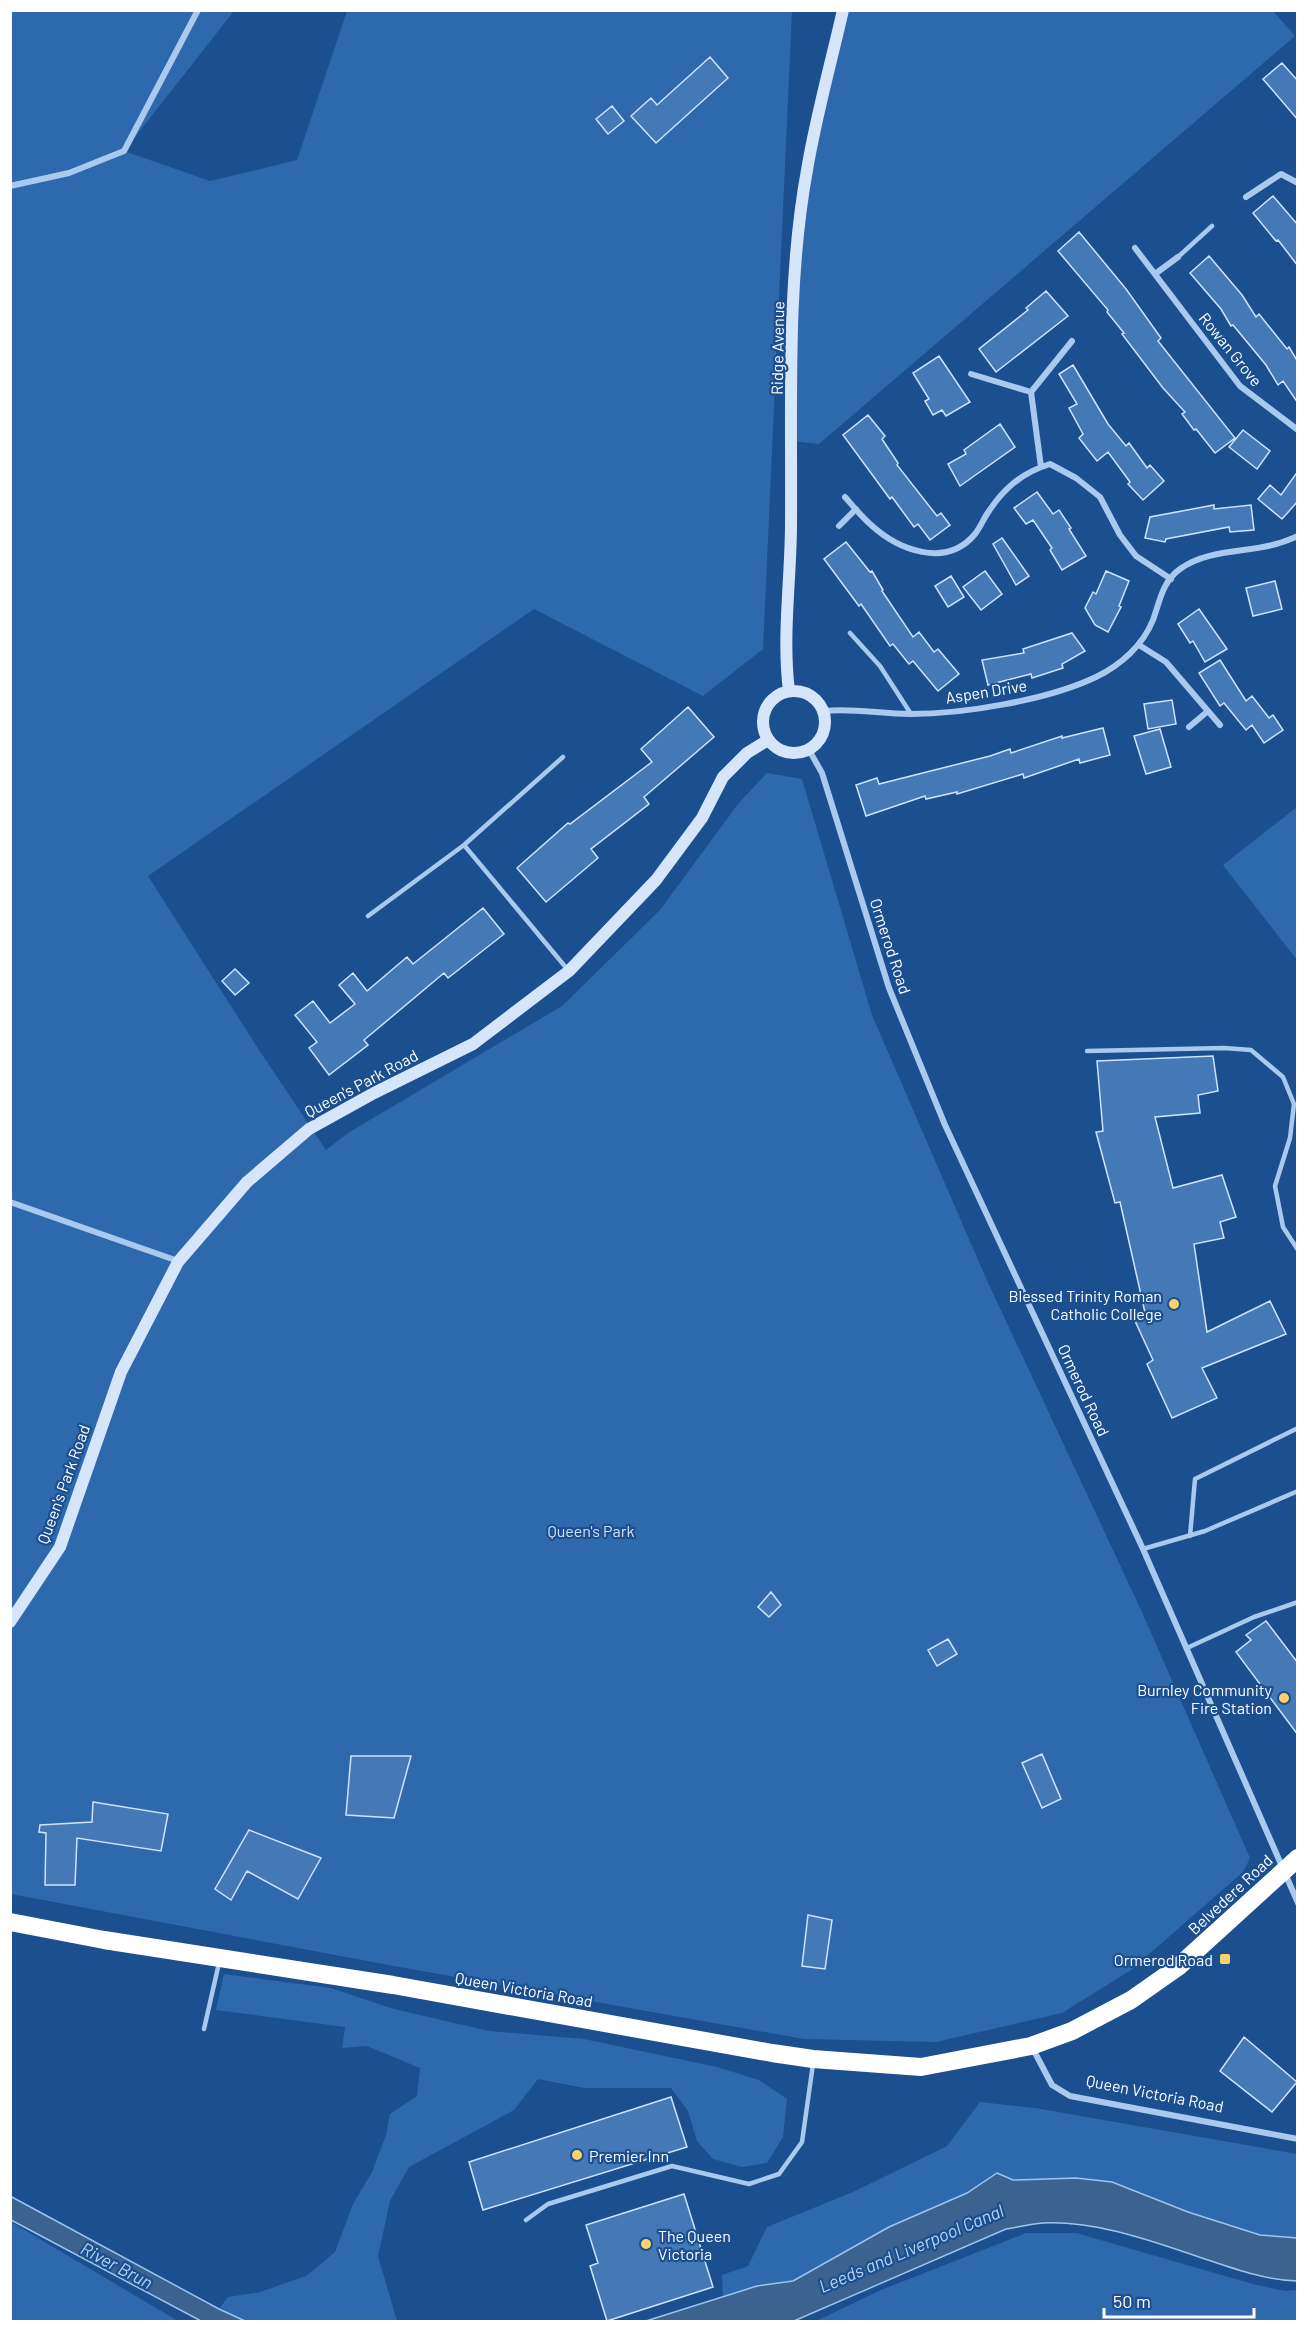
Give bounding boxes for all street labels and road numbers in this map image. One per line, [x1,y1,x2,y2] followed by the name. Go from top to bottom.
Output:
[767,301,787,395] street label: Ridge Avenue
[1196,308,1266,390] street label: Rowan Grove
[944,675,1028,707] street label: Aspen Drive
[867,896,915,996] street label: Ormerod Road
[301,1045,421,1121] street label: Queen's Park Road
[1054,1341,1114,1439] street label: Ormerod Road
[33,1422,93,1546] street label: Queen's Park Road
[1184,1850,1276,1938] street label: Belvedere Road
[454,1968,594,2010] street label: Queen Victoria Road
[1085,2070,1225,2116] street label: Queen Victoria Road

